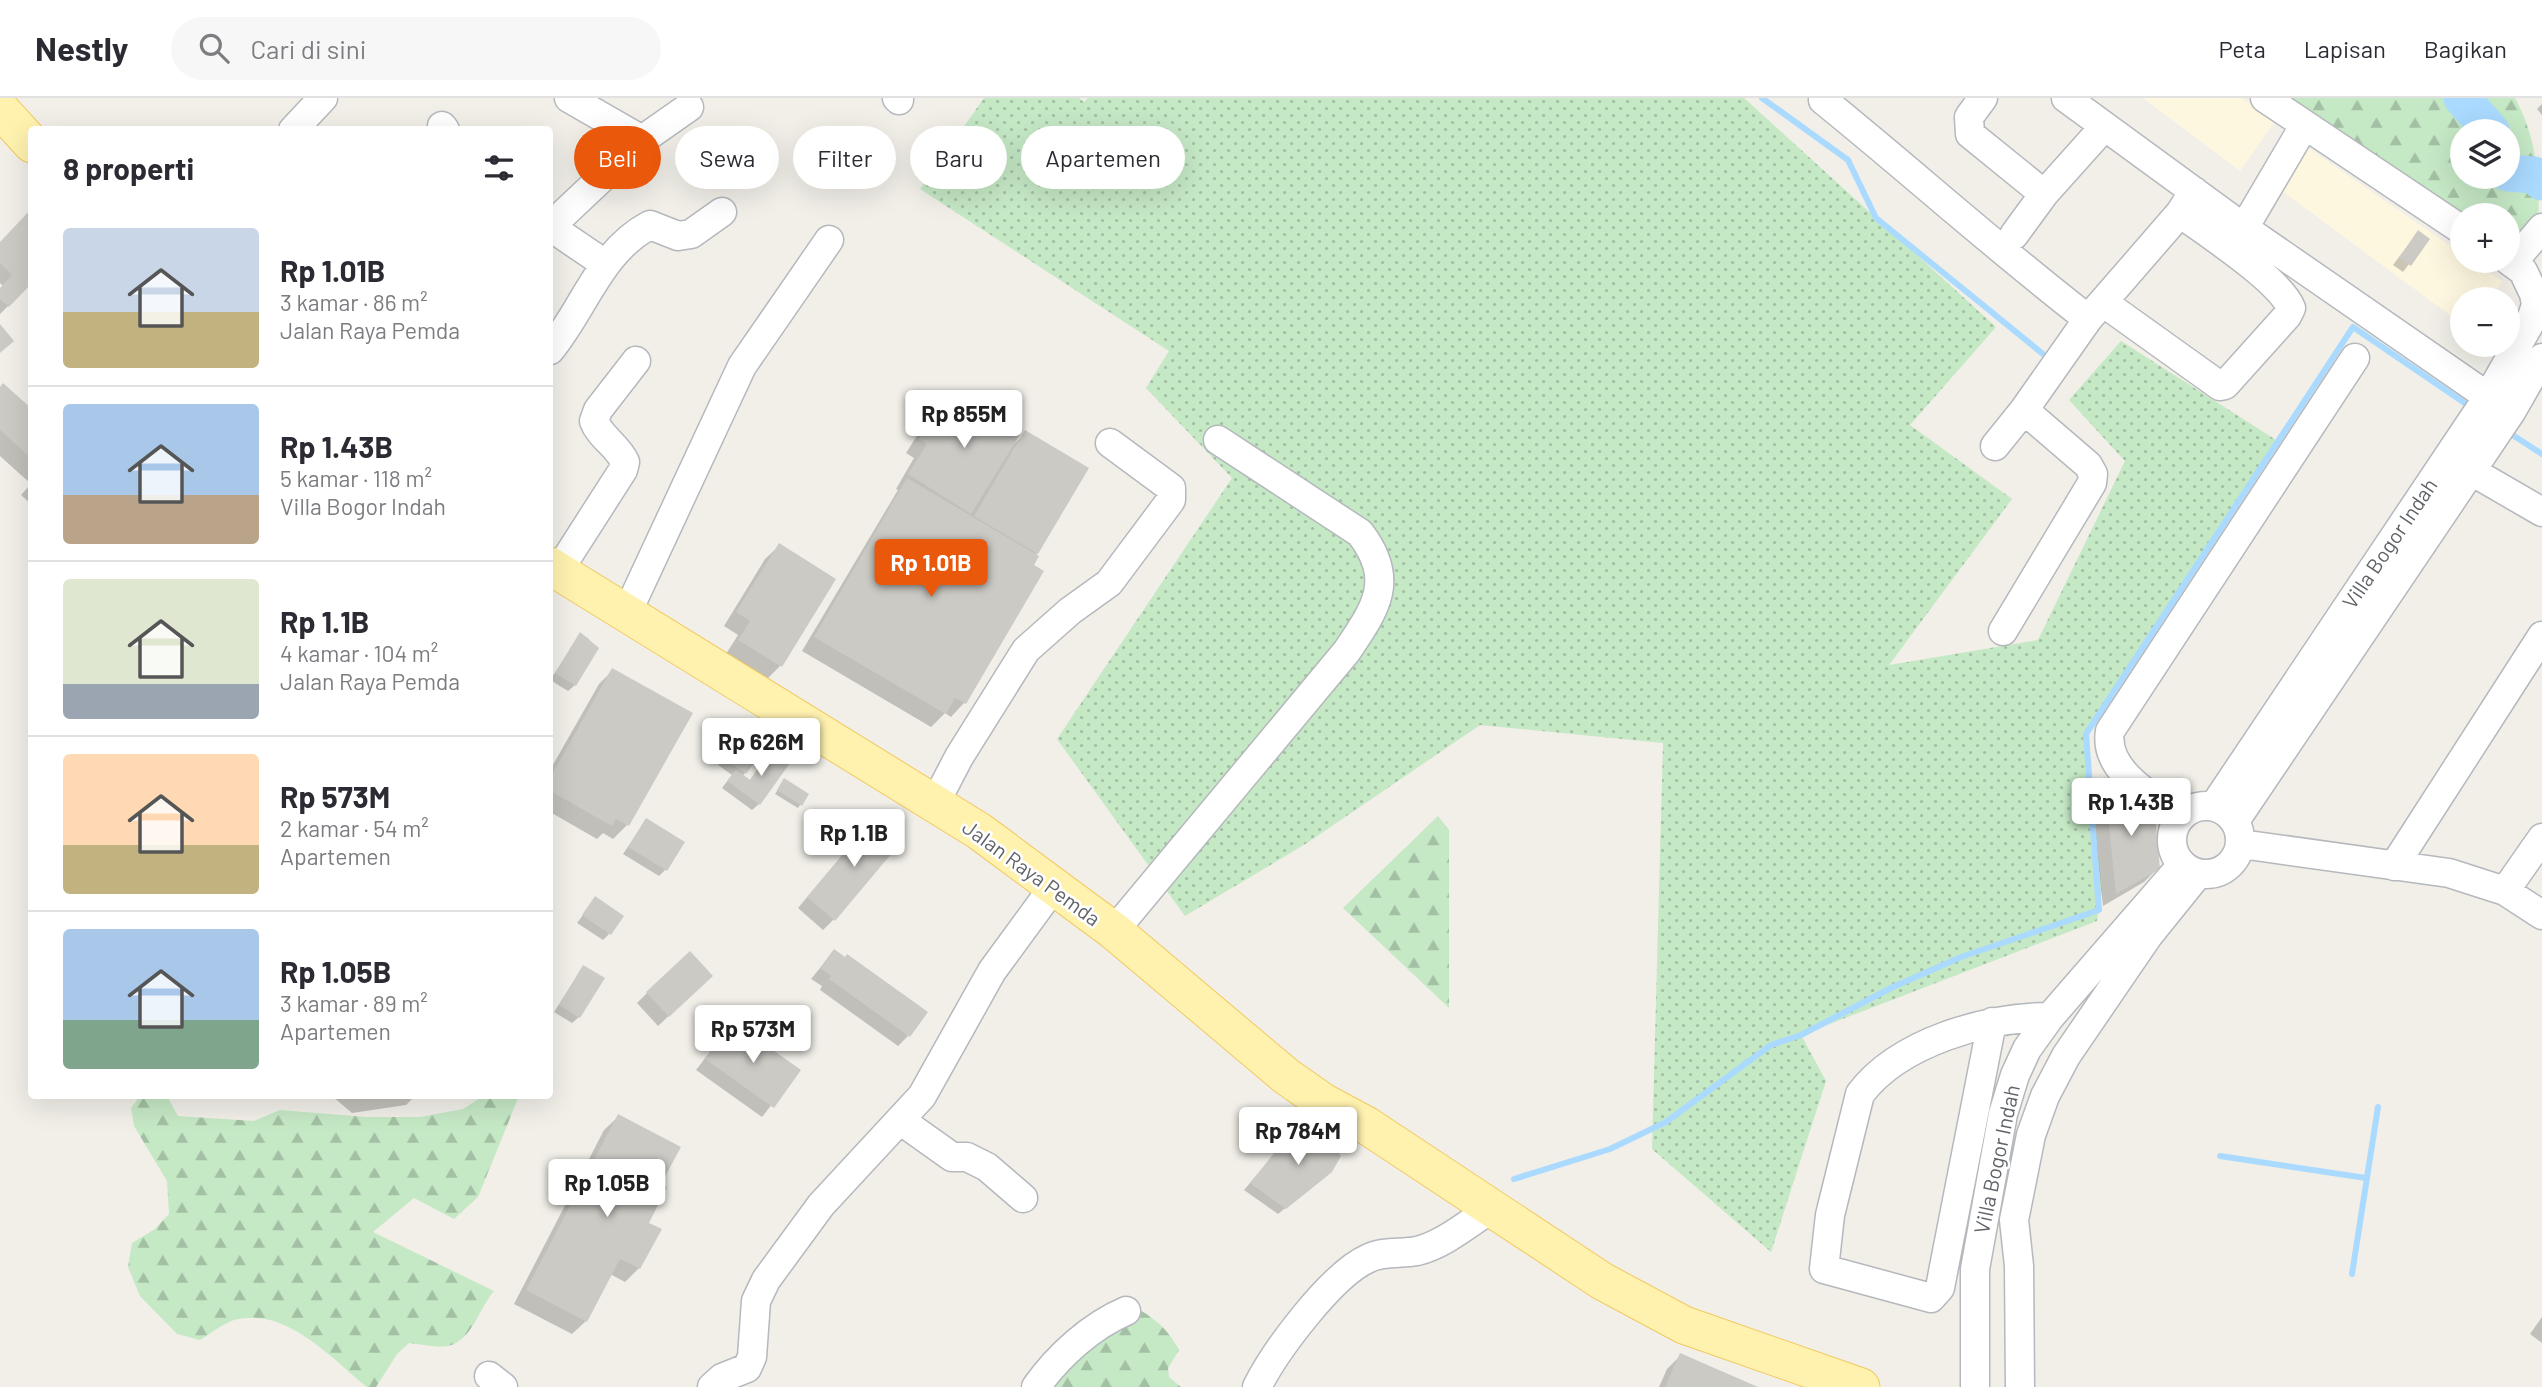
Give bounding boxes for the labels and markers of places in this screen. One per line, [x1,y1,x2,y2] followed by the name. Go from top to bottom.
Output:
[899,390,1029,450] pin: Rp 855M
[859,540,1003,599] pin: Rp 1.01B
[696,718,826,778] pin: Rp 626M
[2059,778,2203,838] pin: Rp 1.43B
[789,810,919,869] pin: Rp 1.1B
[688,1006,818,1065] pin: Rp 573M
[1233,1108,1363,1167] pin: Rp 784M
[535,1160,679,1219] pin: Rp 1.05B

